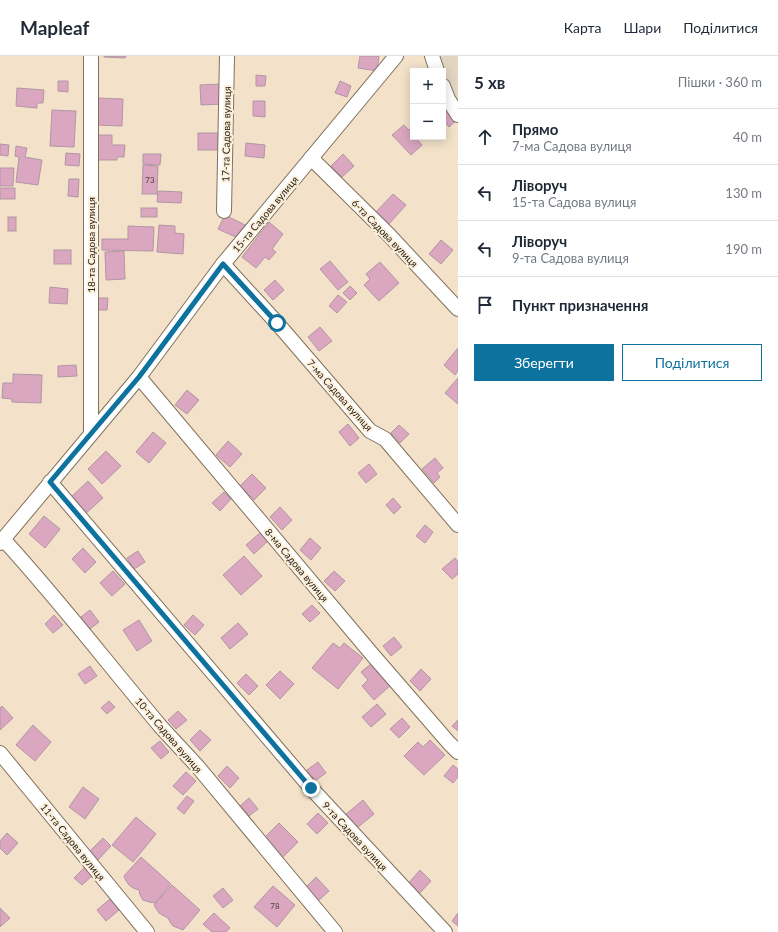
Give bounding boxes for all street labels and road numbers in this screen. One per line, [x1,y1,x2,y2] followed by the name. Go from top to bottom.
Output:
[219,86,233,182] street label: 17-та Садова вулиця
[230,173,300,254] street label: 15-та Садова вулиця
[85,197,97,293] street label: 18-та Садова вулиця
[349,197,421,270] street label: 6-та Садова вулиця
[305,357,375,433] street label: 7-ма Садова вулиця
[263,526,331,604] street label: 8-ма Садова вулиця
[133,695,205,775] street label: 10-та Садова вулиця
[320,799,390,873] street label: 9-та Садова вулиця
[38,801,108,883] street label: 11-та Садова вулиця

